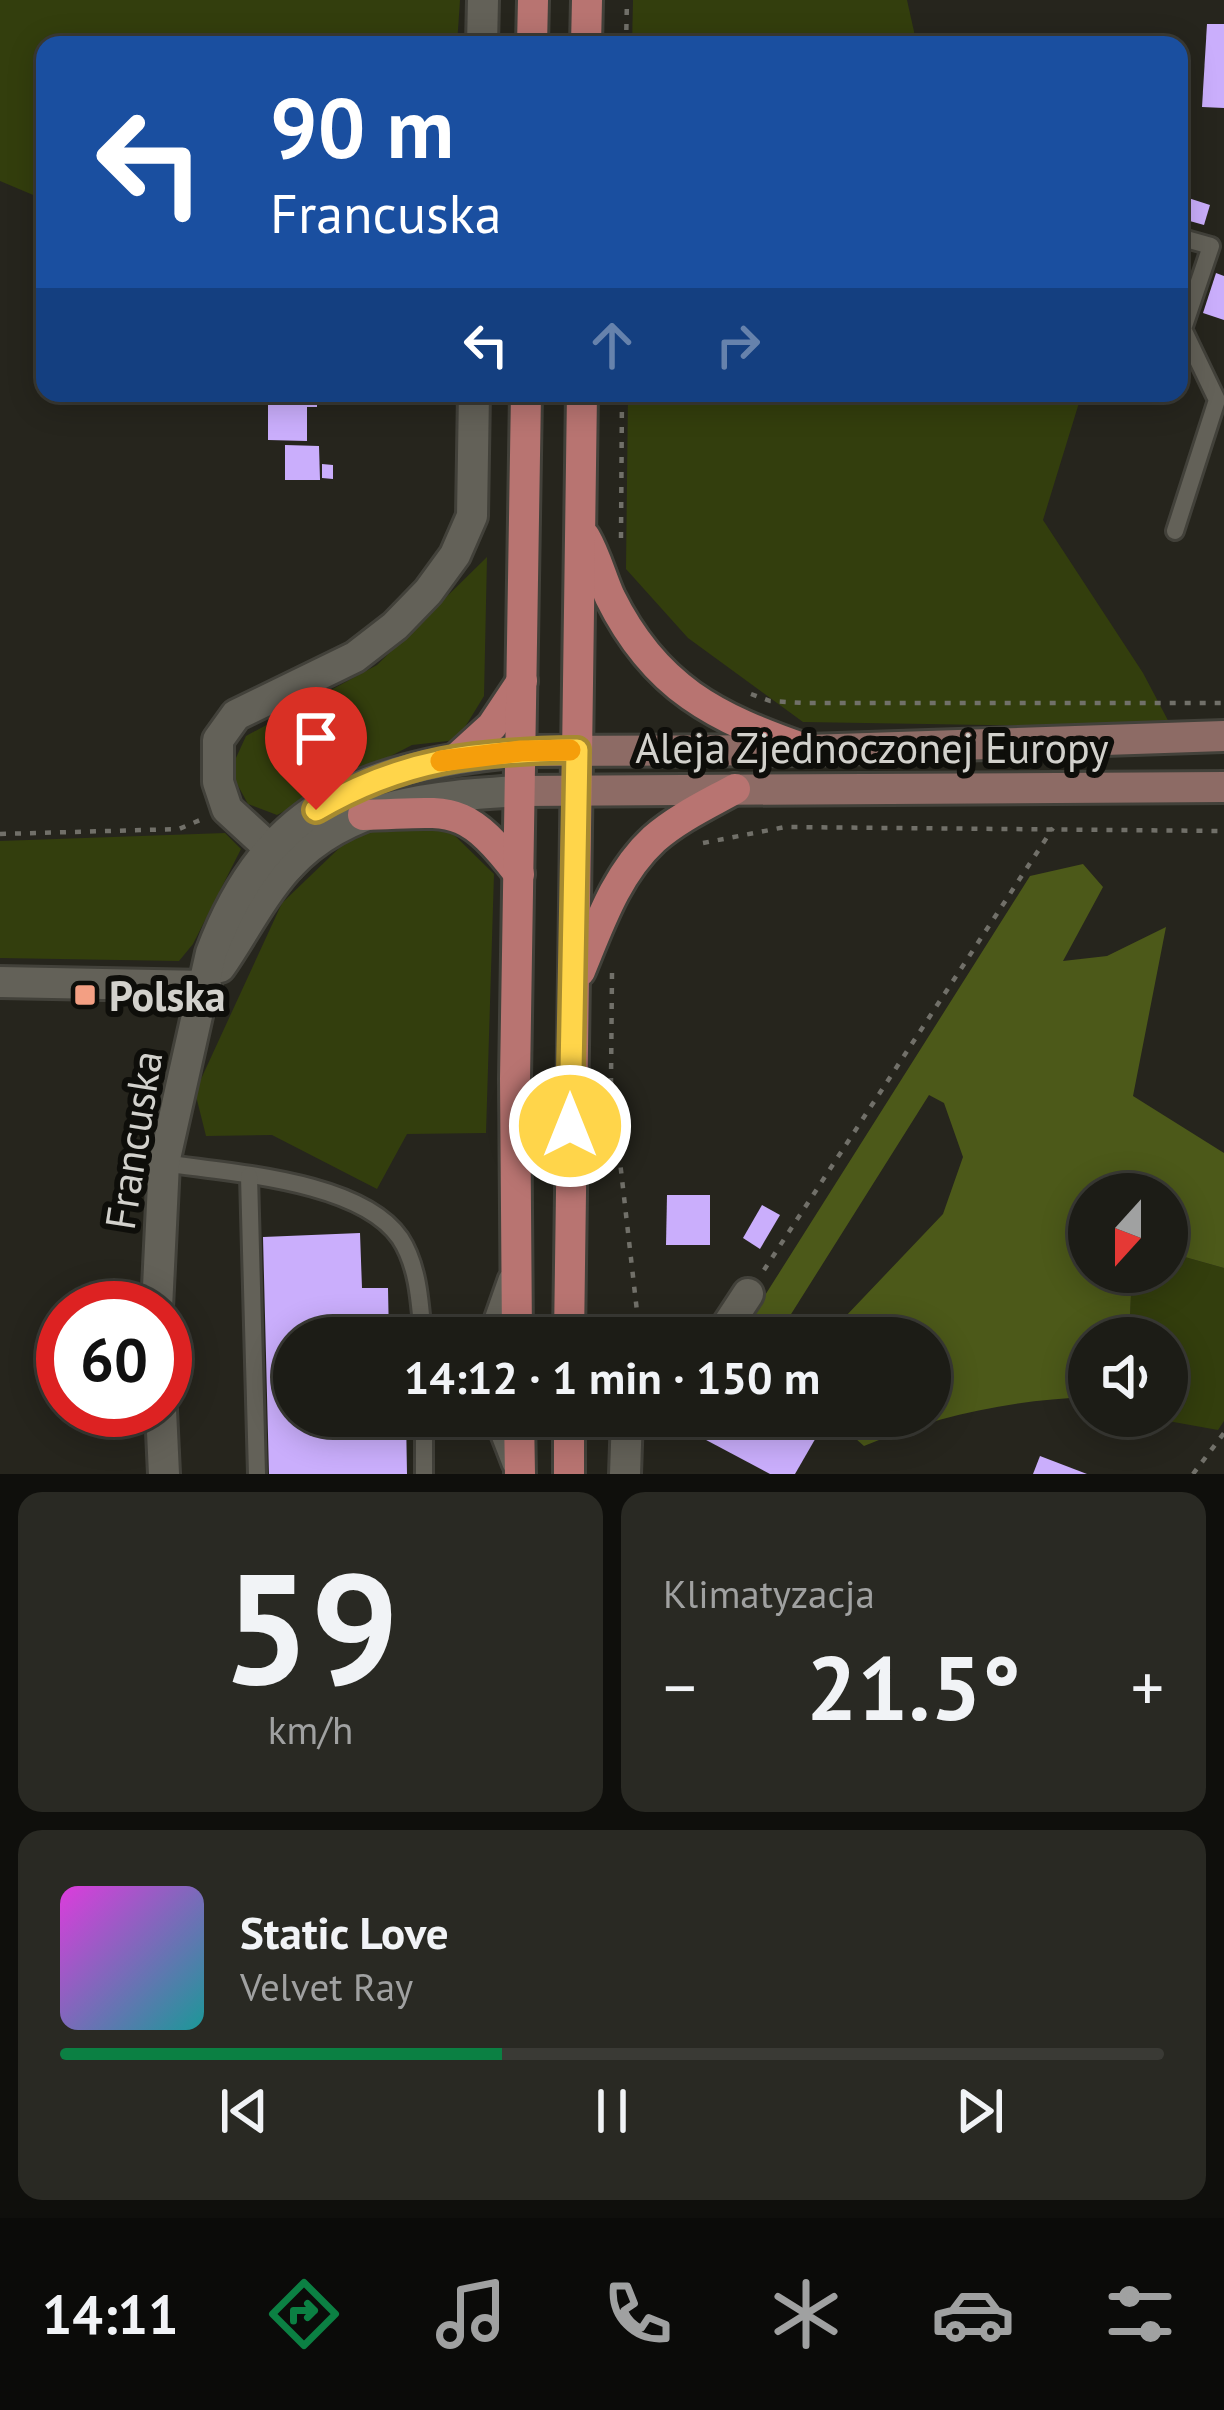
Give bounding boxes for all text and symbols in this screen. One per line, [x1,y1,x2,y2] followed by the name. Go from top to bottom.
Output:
[270,72,454,181] text: 90 m
[72,84,228,240] icon: left
[270,178,501,248] text: Francuska
[453,312,519,378] icon: left
[579,312,645,378] icon: ahead
[705,312,771,378] icon: right
[265,687,367,810] pin
[283,705,349,771] icon: arrive
[635,720,1109,775] street label: Aleja Zjednoczonej Europy
[109,968,226,1023] place label: Polska
[72,982,98,1008] marker: Polska
[92,1047,174,1233] street label: Francuska
[507,1063,633,1189] position arrow
[1068,1173,1188,1293] north arrow
[1068,1173,1188,1437] map controls
[36,1281,192,1437] speed limit sign: 60
[1068,1317,1188,1437] button: sound
[404,1348,820,1406] text: 14:12 · 1 min · 150 m
[222,1525,399,1727] text: 59
[663,1568,875,1619] text: Klimatyzacja
[806,1628,1021,1745] text: 21.5°
[663,1644,696,1729] text: −
[1131,1644,1164,1729] text: +
[268,1704,353,1755] text: km/h
[240,1903,449,1961] text: Static Love
[240,1961,413,2012] text: Velvet Ray
[211,2078,277,2144] icon: previous
[579,2078,645,2144] icon: pause
[947,2078,1013,2144] icon: next
[262,2272,346,2356] icon: directions
[429,2272,513,2356] icon: music
[596,2272,680,2356] icon: phone
[764,2272,848,2356] icon: climate
[931,2272,1015,2356] icon: car
[1098,2272,1182,2356] icon: filters
[42,2279,179,2349] text: 14:11

